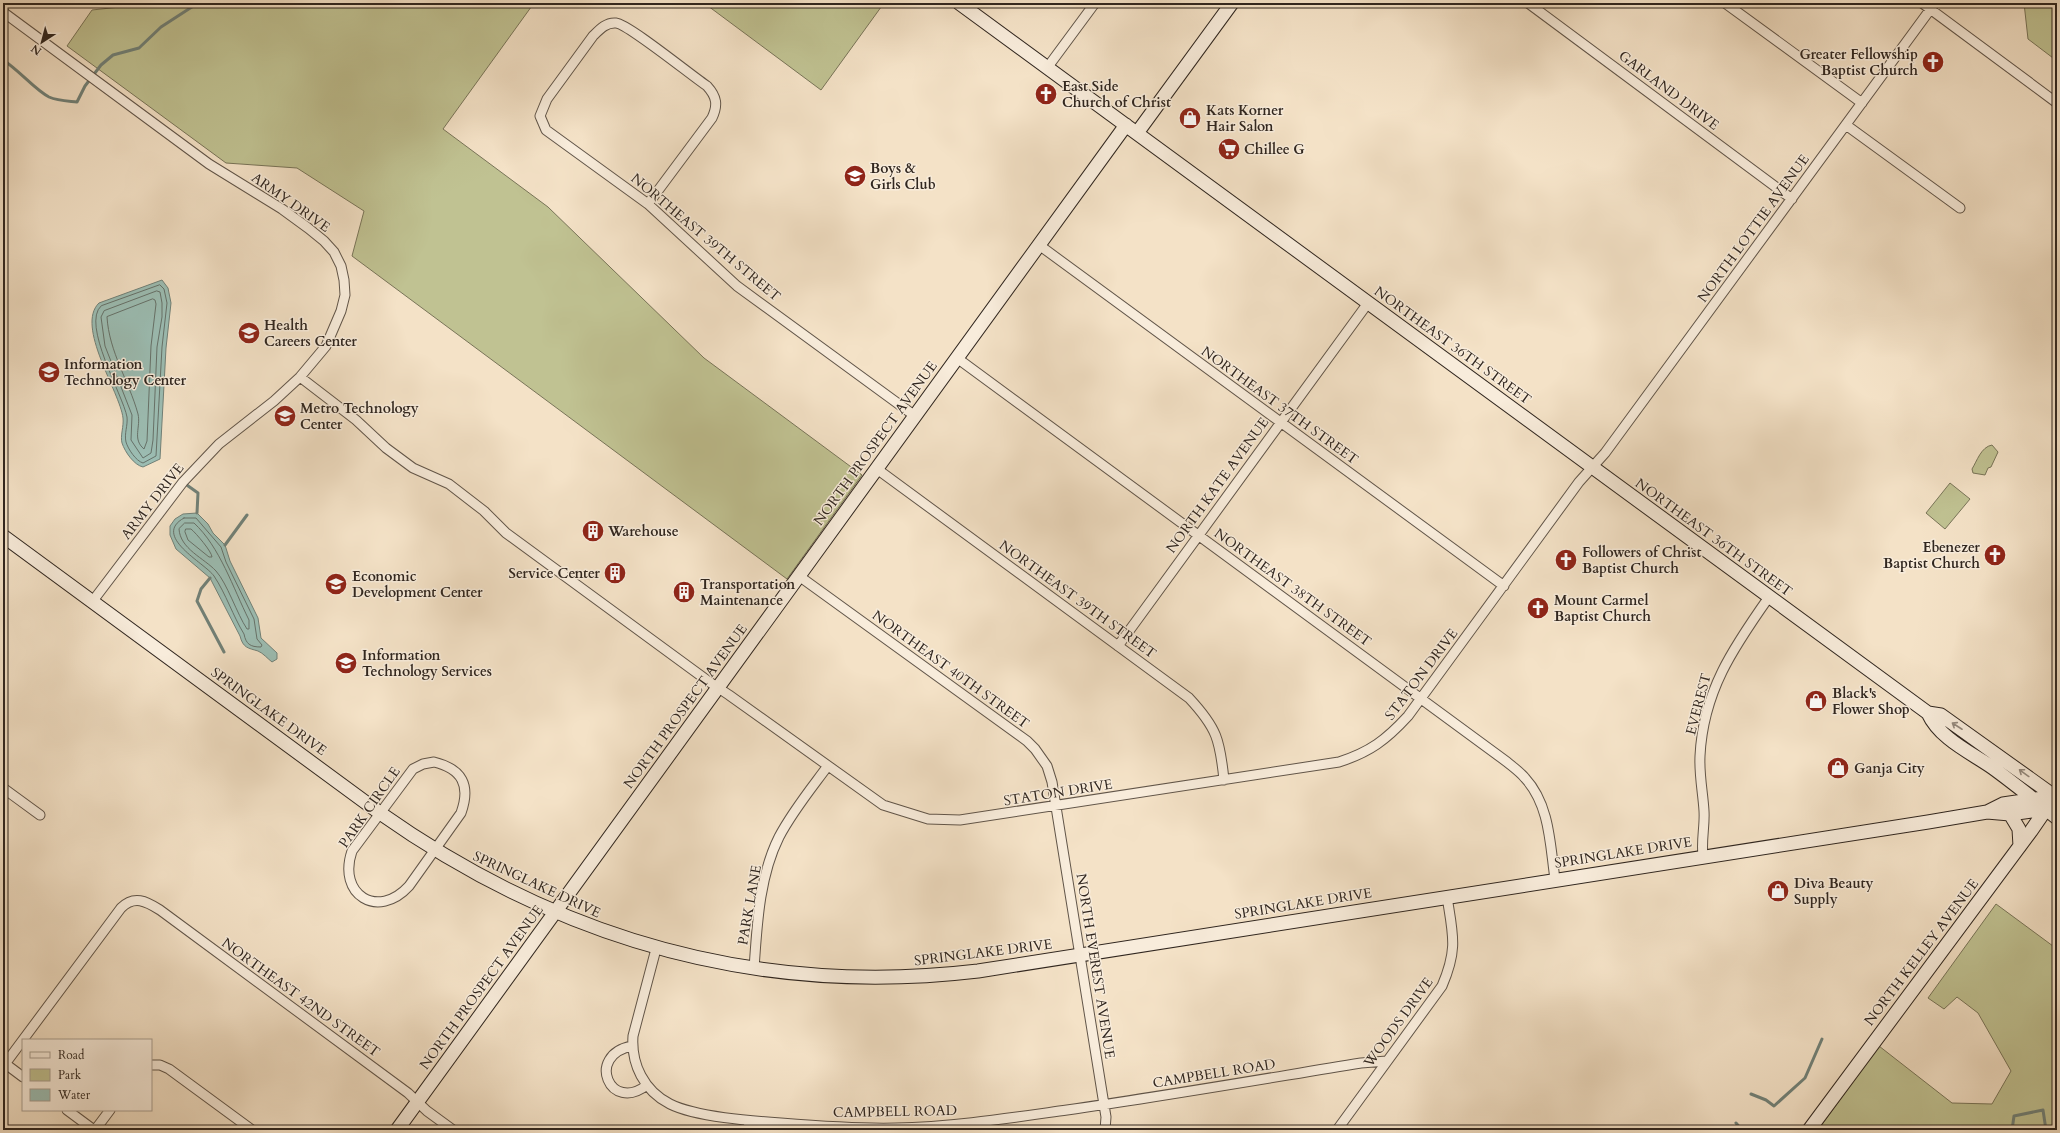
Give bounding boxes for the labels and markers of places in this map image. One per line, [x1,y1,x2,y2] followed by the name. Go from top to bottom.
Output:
[1800,45,1918,80] place label: Greater Fellowship Baptist Church
[1920,49,1946,75] church icon: Greater Fellowship Baptist Church
[1062,77,1171,112] place label: East Side Church of Christ
[1033,81,1059,107] church icon: East Side Church of Christ
[1206,101,1284,136] place label: Kats Korner Hair Salon
[1177,105,1203,131] shop icon: Kats Korner Hair Salon
[1216,136,1242,162] supermarket icon: Chillee G
[1244,140,1305,159] place label: Chillee G
[870,159,936,194] place label: Boys & Girls Club
[842,163,868,189] school or university icon: Boys & Girls Club
[264,316,357,351] place label: Health Careers Center
[236,320,262,346] school or university icon: Health Careers Center
[64,355,186,390] place label: Information Technology Center
[36,359,62,385] school or university icon: Information Technology Center
[300,399,419,434] place label: Metro Technology Center
[272,403,298,429] school or university icon: Metro Technology Center
[580,518,606,544] building icon: Warehouse
[607,522,679,541] place label: Warehouse
[1883,538,1980,573] place label: Ebenezer Baptist Church
[1982,542,2008,568] church icon: Ebenezer Baptist Church
[1582,543,1701,578] place label: Followers of Christ Baptist Church
[1553,547,1579,573] church icon: Followers of Christ Baptist Church
[602,560,628,586] building icon: Service Center
[508,564,600,583] place label: Service Center
[352,567,483,602] place label: Economic Development Center
[323,571,349,597] school or university icon: Economic Development Center
[700,575,795,610] place label: Transportation Maintenance
[671,579,697,605] building icon: Transportation Maintenance
[1554,591,1651,626] place label: Mount Carmel Baptist Church
[1525,595,1551,621] church icon: Mount Carmel Baptist Church
[362,646,492,681] place label: Information Technology Services
[333,650,359,676] school or university icon: Information Technology Services
[1832,684,1910,719] place label: Black's Flower Shop
[1803,688,1829,714] shop icon: Black's Flower Shop
[1825,755,1851,781] shop icon: Ganja City
[1854,759,1925,778] place label: Ganja City
[1794,874,1874,909] place label: Diva Beauty Supply
[1765,878,1791,904] shop icon: Diva Beauty Supply

